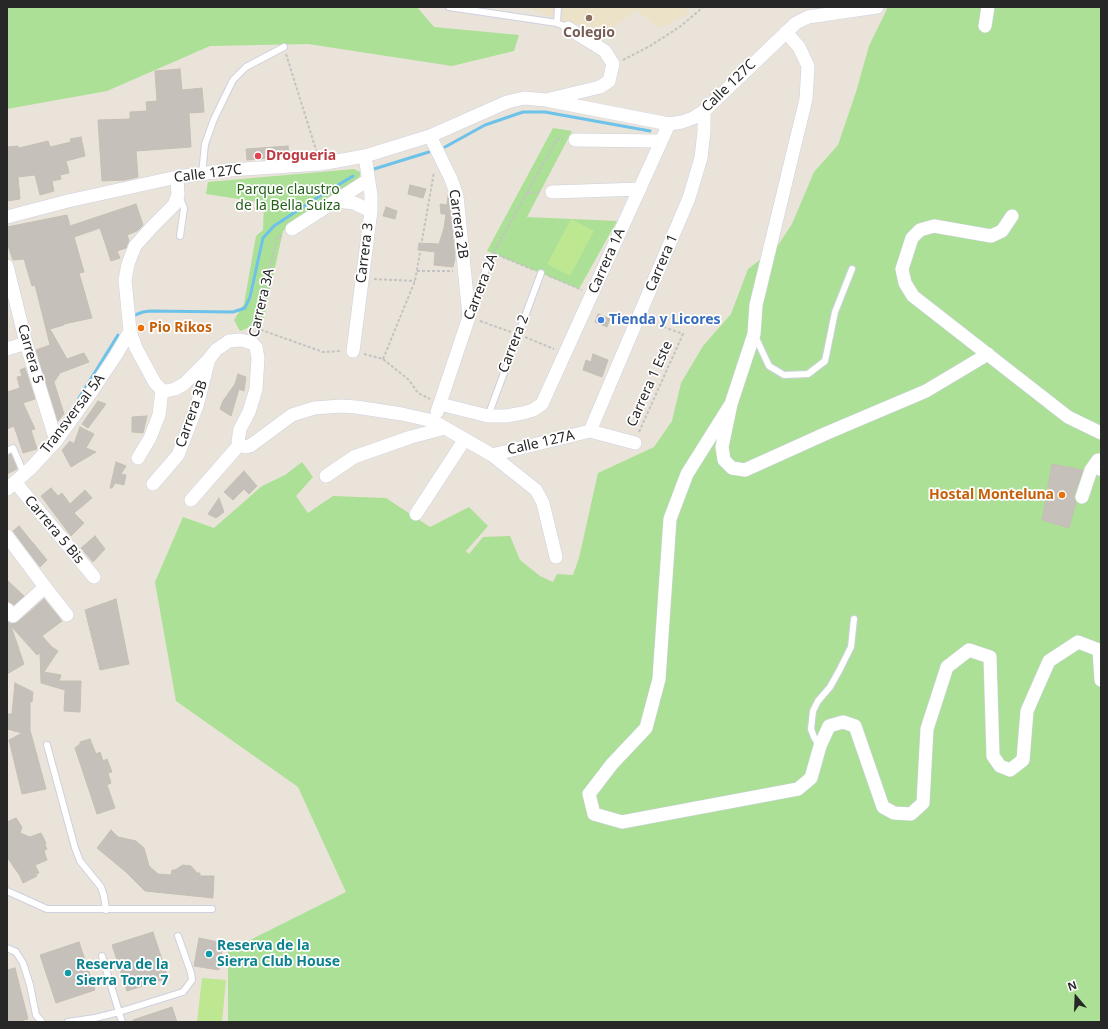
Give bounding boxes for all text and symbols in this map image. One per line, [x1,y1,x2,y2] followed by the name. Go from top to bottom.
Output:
[584,13,594,23] marker: Colegio
[563,25,615,41] place label: Colegio
[699,56,759,116] street label: Calle 127C
[266,148,336,164] place label: Drogueria
[253,151,263,161] marker: Drogueria
[173,161,243,187] street label: Calle 127C
[235,182,341,214] park label: Parque claustro de la Bella Suiza
[445,188,471,260] street label: Carrera 2B
[353,222,377,284] street label: Carrera 3
[585,226,629,296] street label: Carrera 1A
[642,232,682,294] street label: Carrera 1
[461,251,501,323] street label: Carrera 2A
[246,267,278,339] street label: Carrera 3A
[609,312,721,328] place label: Tienda y Licores
[495,313,533,375] street label: Carrera 2
[596,315,606,325] marker: Tienda y Licores
[149,320,212,336] place label: Pio Rikos
[14,322,46,386] street label: Carrera 5
[136,323,146,333] marker: Pio Rikos
[624,339,676,429] street label: Carrera 1 Este
[38,371,108,457] street label: Transversal 5A
[173,378,211,450] street label: Carrera 3B
[506,427,576,459] street label: Calle 127A
[929,487,1054,503] place label: Hostal Monteluna
[1057,490,1067,500] marker: Hostal Monteluna
[21,492,87,568] street label: Carrera 5 Bis
[217,938,340,970] place label: Reserva de la Sierra Club House
[204,949,214,959] marker: Reserva de la Sierra Club House
[76,957,169,990] place label: Reserva de la Sierra Torre 7
[63,968,73,978] marker: Reserva de la Sierra Torre 7
[1056,977,1096,1017] north arrow
[1065,977,1079,994] text: N

